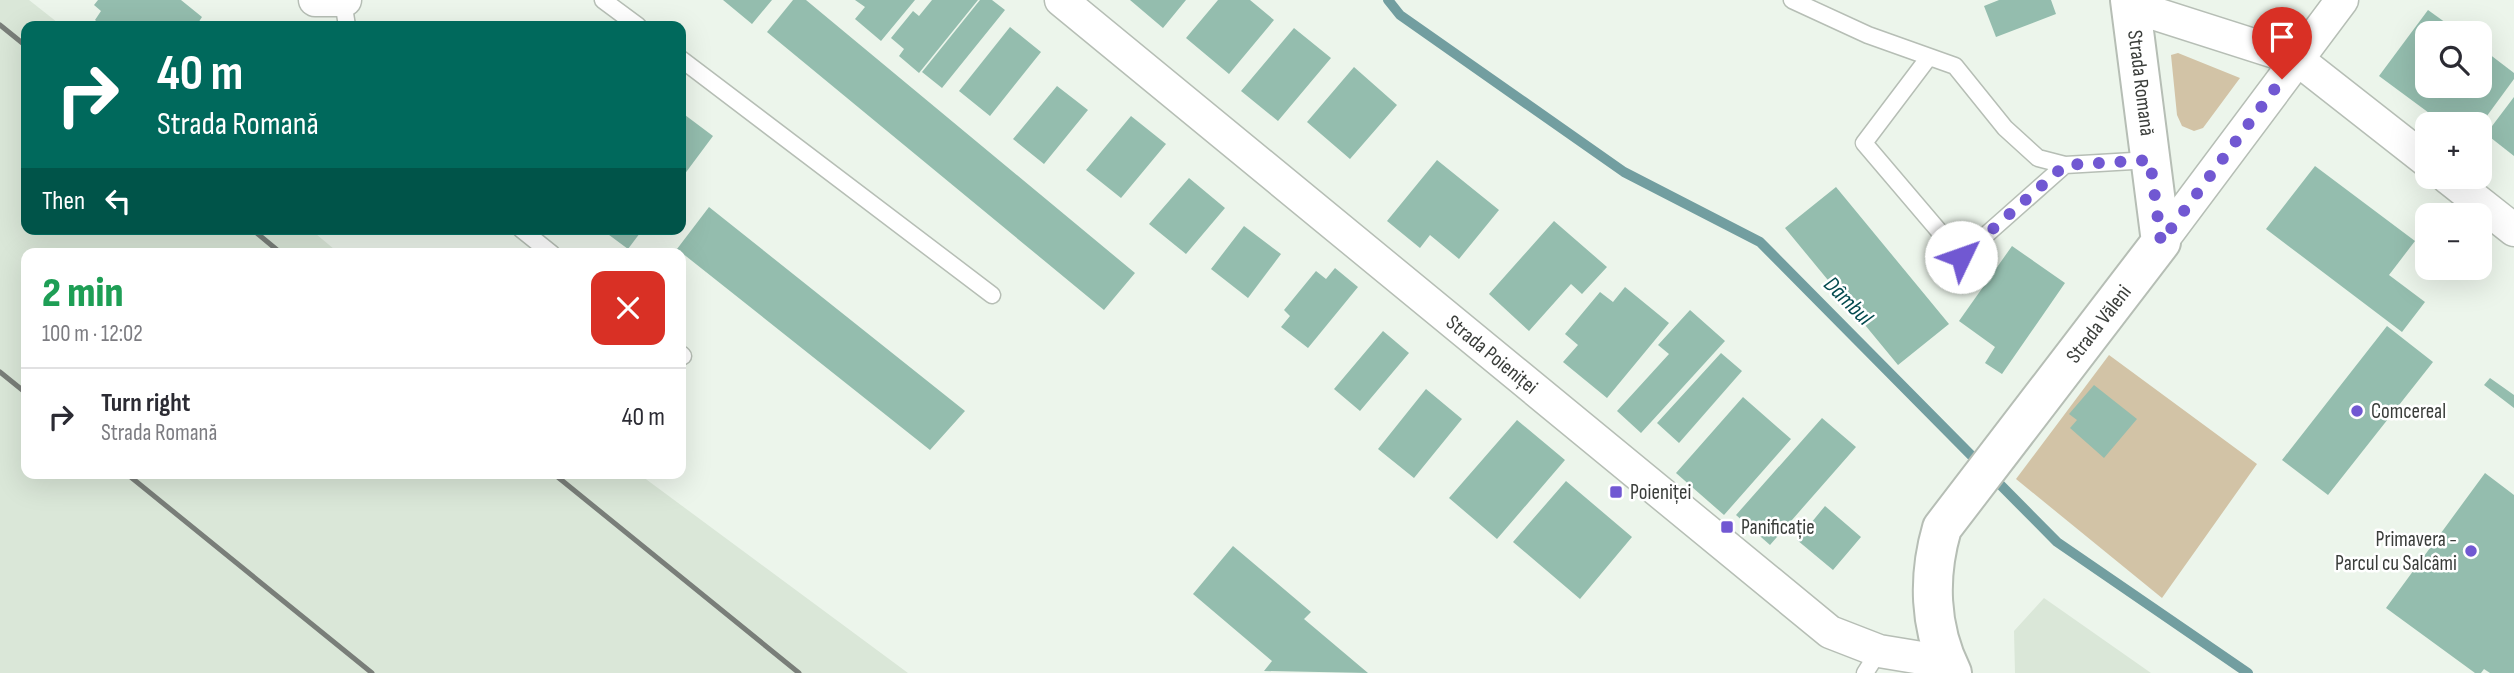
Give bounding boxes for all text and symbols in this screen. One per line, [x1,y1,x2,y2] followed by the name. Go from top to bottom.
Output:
[2252,7,2312,79] pin
[2263,18,2301,56] icon: arrive
[2415,21,2492,280] map controls
[2415,21,2492,98] button: search
[2122,29,2160,137] street label: Strada Romană
[157,45,243,104] text: 40 m
[42,49,133,140] icon: right
[157,105,319,144] text: Strada Romană
[2415,112,2492,189] button: +
[99,182,137,220] icon: left
[42,186,85,217] text: Then
[2415,203,2492,280] button: −
[1924,220,1998,294] position arrow
[42,268,123,319] text: 2 min
[591,271,665,345] button: close
[1818,271,1879,332] water label: Dâmbul
[2061,280,2136,368] street label: Strada Văleni
[1441,309,1543,399] street label: Strada Poieniței
[42,320,143,348] text: 100 m · 12:02
[101,388,190,419] text: Turn right
[42,398,80,436] icon: right
[2371,399,2446,424] place label: Comcereal
[622,402,665,433] text: 40 m
[2349,403,2365,419] marker: Comcereal
[101,419,217,447] text: Strada Romană
[1630,480,1691,505] place label: Poieniței
[1608,484,1624,500] marker: Poieniței
[1741,515,1815,540] place label: Panificație
[1719,519,1735,535] marker: Panificație
[2335,527,2457,576] place label: Primavera - Parcul cu Salcâmi
[2463,543,2479,559] marker: Primavera - Parcul cu Salcâmi

